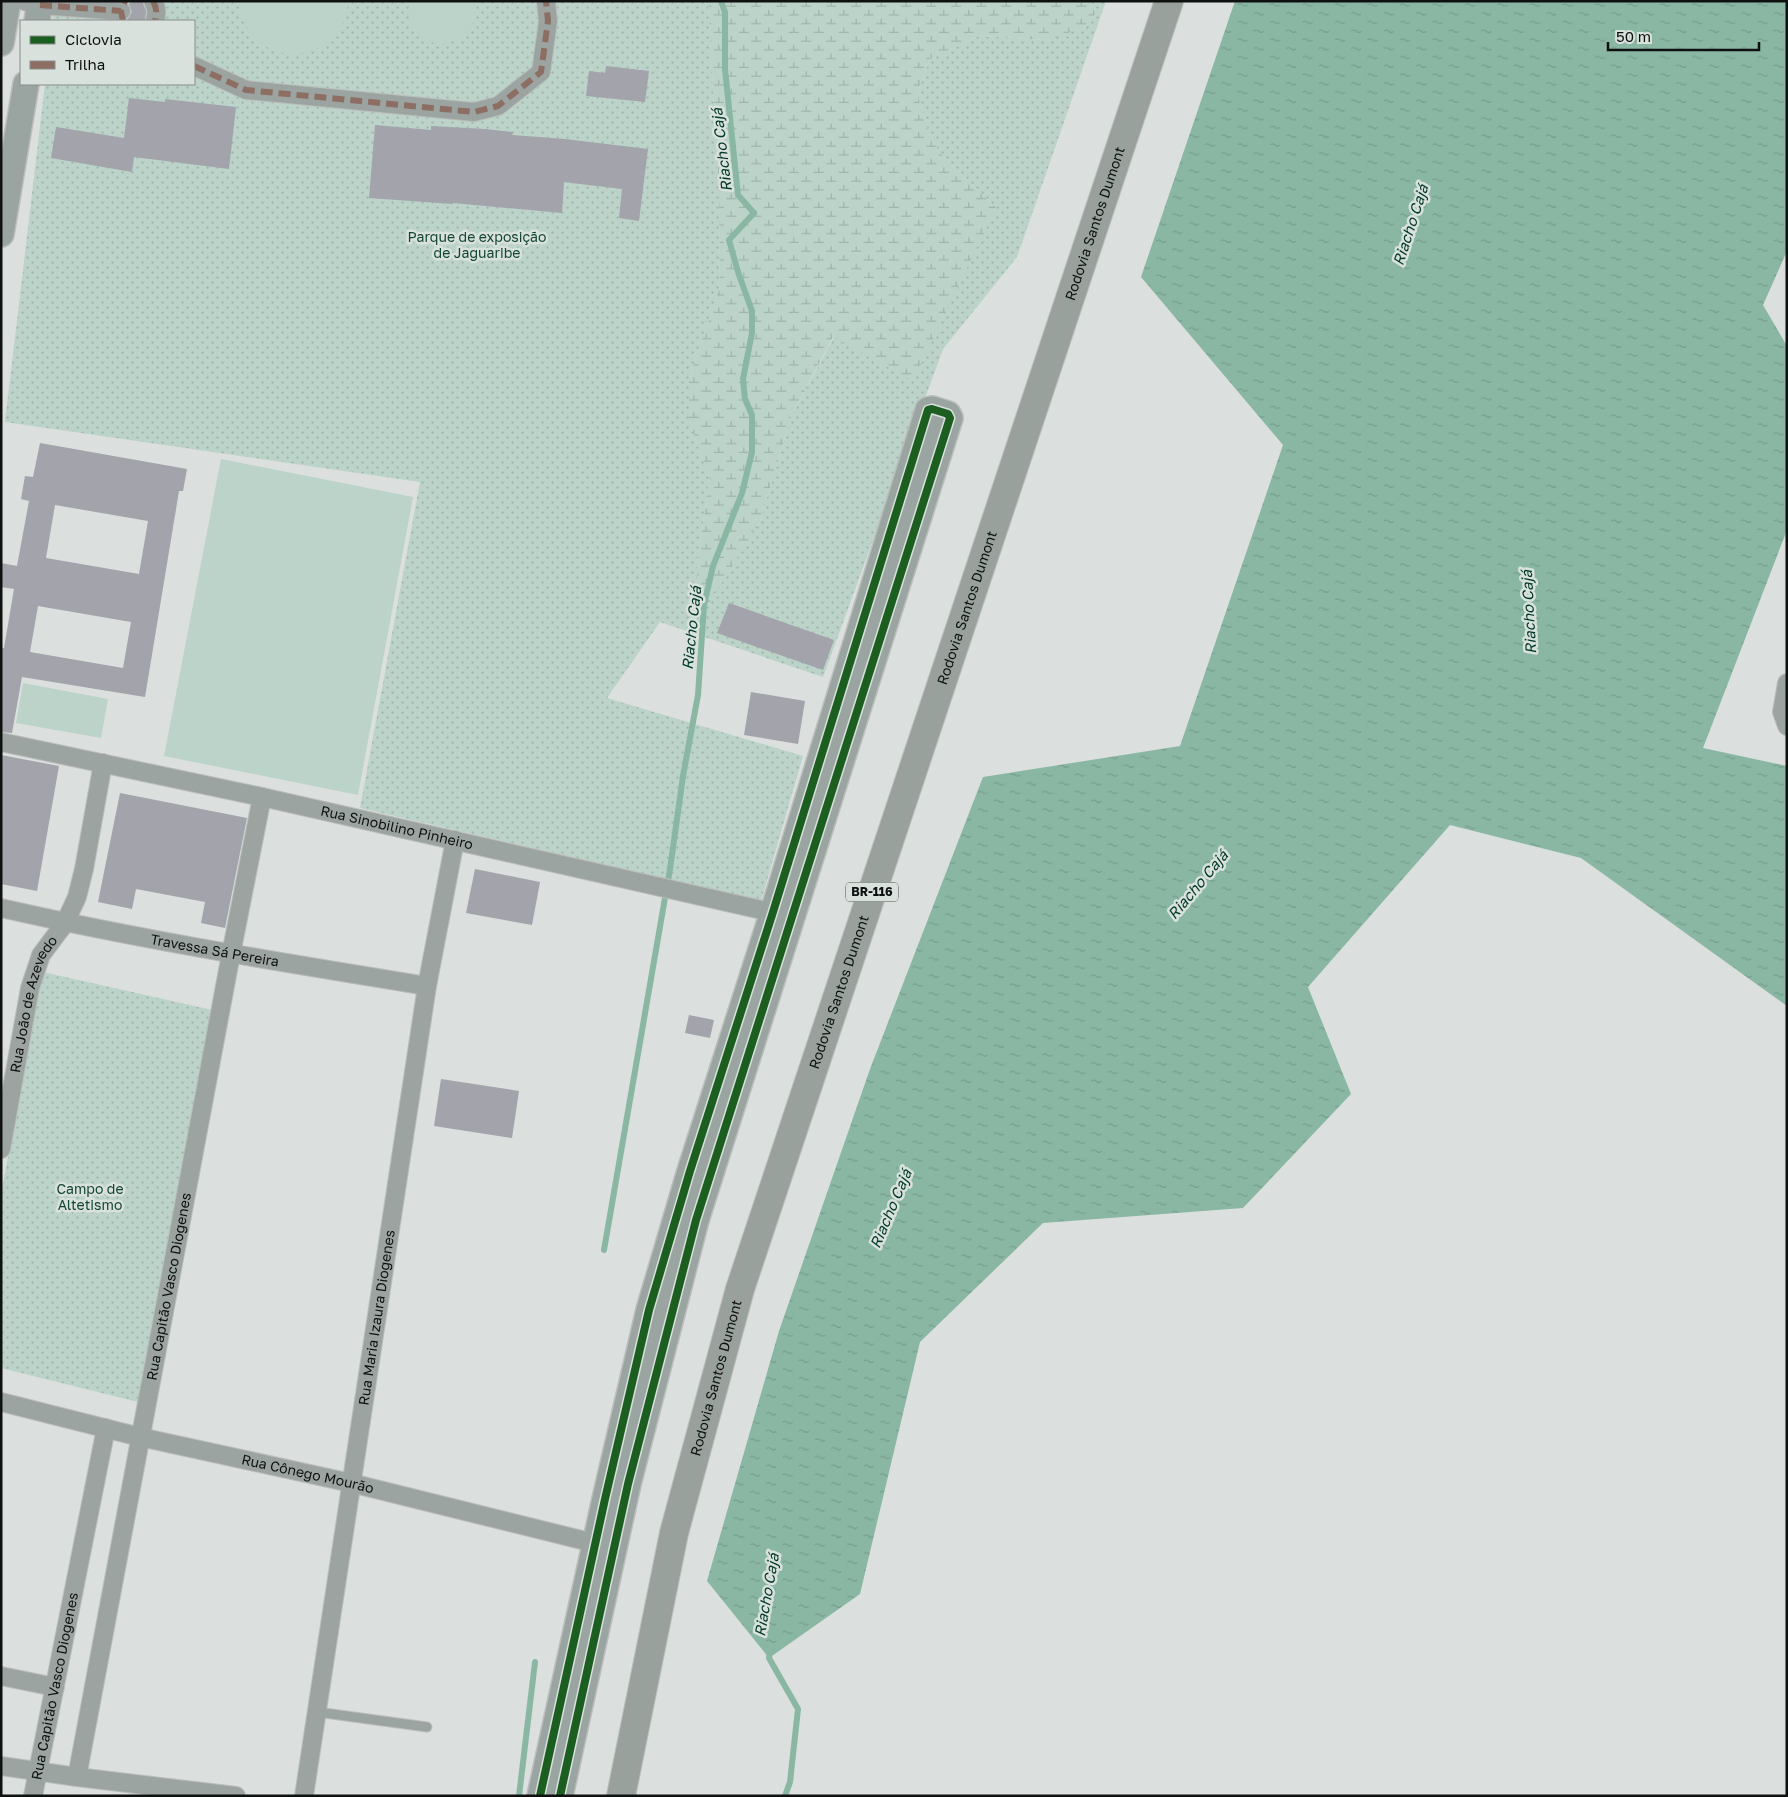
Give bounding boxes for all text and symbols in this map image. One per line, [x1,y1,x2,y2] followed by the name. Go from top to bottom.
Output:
[20,20,195,85] legend
[1608,20,1759,52] scale bar
[1616,27,1651,45] text: 50 m
[65,30,122,48] text: Ciclovia
[65,55,105,73] text: Trilha
[707,106,736,193] water label: Riacho Cajá
[1061,144,1128,303] street label: Rodovia Santos Dumont
[1389,181,1433,268] water label: Riacho Cajá
[408,228,546,261] park label: Parque de exposição de Jaguaribe
[933,529,1000,687] street label: Rodovia Santos Dumont
[1517,568,1540,654] water label: Riacho Cajá
[678,584,706,671] water label: Riacho Cajá
[319,802,475,852] street label: Rua Sinobilino Pinheiro
[1163,845,1233,923] water label: Riacho Cajá
[846,882,898,902] road number: BR-116
[805,913,872,1071] street label: Rodovia Santos Dumont
[149,930,281,970] street label: Travessa Sá Pereira
[6,932,61,1074] street label: Rua João de Azevedo
[865,1165,916,1251] water label: Riacho Cajá
[56,1180,124,1213] park label: Campo de Altetismo
[142,1191,194,1382] street label: Rua Capitão Vasco Diogenes
[354,1228,398,1406] street label: Rua Maria Izaura Diogenes
[686,1298,745,1458] street label: Rodovia Santos Dumont
[240,1450,376,1496] street label: Rua Cônego Mourão
[750,1550,783,1638] water label: Riacho Cajá
[27,1591,81,1781] street label: Rua Capitão Vasco Diogenes

